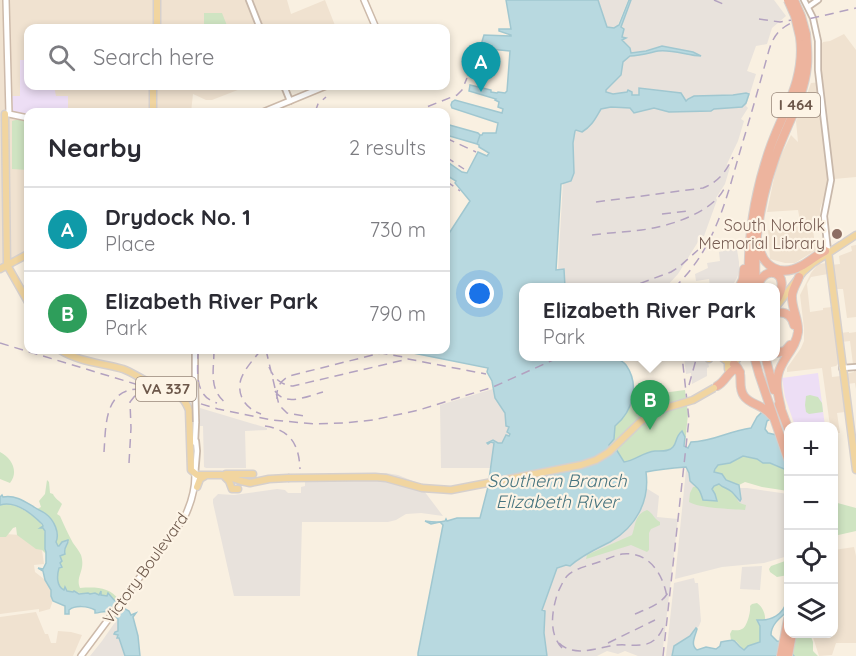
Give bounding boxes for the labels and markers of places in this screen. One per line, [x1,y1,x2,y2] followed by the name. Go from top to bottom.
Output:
[462,42,500,92] pin: A
[699,215,825,253] place label: South Norfolk Memorial Library
[830,227,844,241] marker: South Norfolk Memorial Library
[630,380,670,430] pin: B

